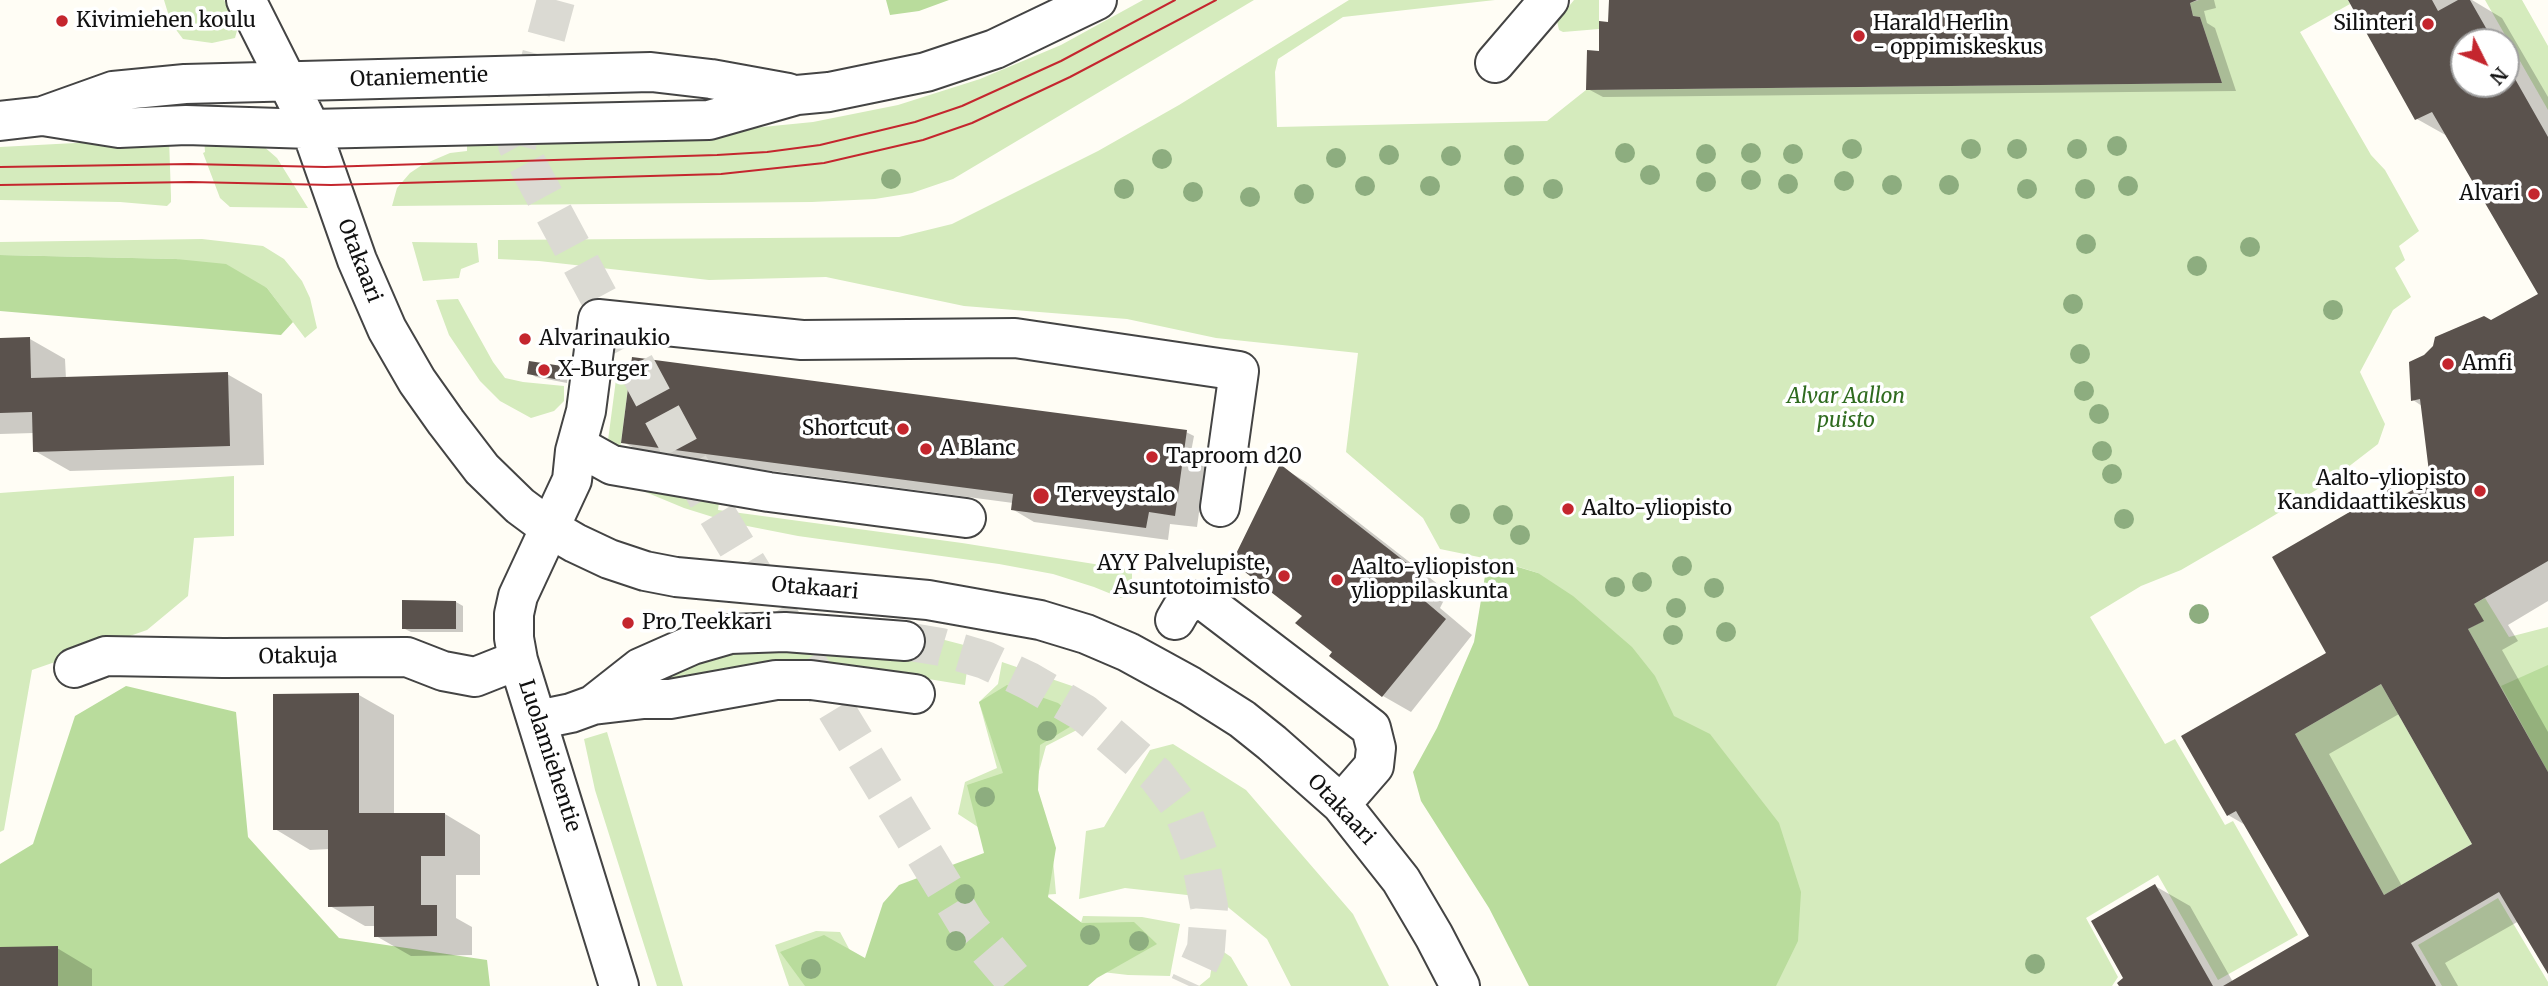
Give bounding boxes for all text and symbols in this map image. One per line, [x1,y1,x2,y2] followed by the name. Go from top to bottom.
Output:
[76,8,256,34] place label: Kivimiehen koulu
[1873,11,2043,61] place label: Harald Herlin - oppimiskeskus
[2333,11,2414,37] place label: Silinteri
[54,13,70,29] marker: Kivimiehen koulu
[2420,16,2436,32] marker: Silinteri
[1851,28,1867,44] marker: Harald Herlin - oppimiskeskus
[2450,28,2520,98] north arrow
[2485,62,2513,90] text: N
[350,63,488,93] street label: Otaniementie
[2459,181,2520,207] place label: Alvari
[2526,186,2542,202] marker: Alvari
[332,216,386,306] street label: Otakaari
[539,326,670,352] place label: Alvarinaukio
[517,331,533,347] marker: Alvarinaukio
[2462,351,2513,377] place label: Amfi
[2440,356,2456,372] marker: Amfi
[558,357,649,383] place label: X-Burger
[536,362,552,378] marker: X-Burger
[1787,384,1905,434] park label: Alvar Aallon puisto
[802,416,889,442] place label: Shortcut
[895,421,911,437] marker: Shortcut
[940,436,1016,462] place label: A Blanc
[918,441,934,457] marker: A Blanc
[1166,444,1302,470] place label: Taproom d20
[1144,449,1160,465] marker: Taproom d20
[2277,466,2466,516] place label: Aalto-yliopisto Kandidaattikeskus
[1057,483,1175,509] place label: Terveystalo
[2472,483,2488,499] marker: Aalto-yliopisto Kandidaattikeskus
[1031,486,1051,506] marker: Terveystalo
[1582,496,1732,522] place label: Aalto-yliopisto
[1560,501,1576,517] marker: Aalto-yliopisto
[1097,551,1270,601] place label: AYY Palvelupiste, Asuntotoimisto
[1351,555,1515,605] place label: Aalto-yliopiston ylioppilaskunta
[1276,568,1292,584] marker: AYY Palvelupiste, Asuntotoimisto
[1329,572,1345,588] marker: Aalto-yliopiston ylioppilaskunta
[770,573,860,605] street label: Otakaari
[642,610,772,636] place label: Pro Teekkari
[620,615,636,631] marker: Pro Teekkari
[258,644,338,670] street label: Otakuja
[513,677,585,835] street label: Luolamiehentie
[1302,769,1380,851] street label: Otakaari

